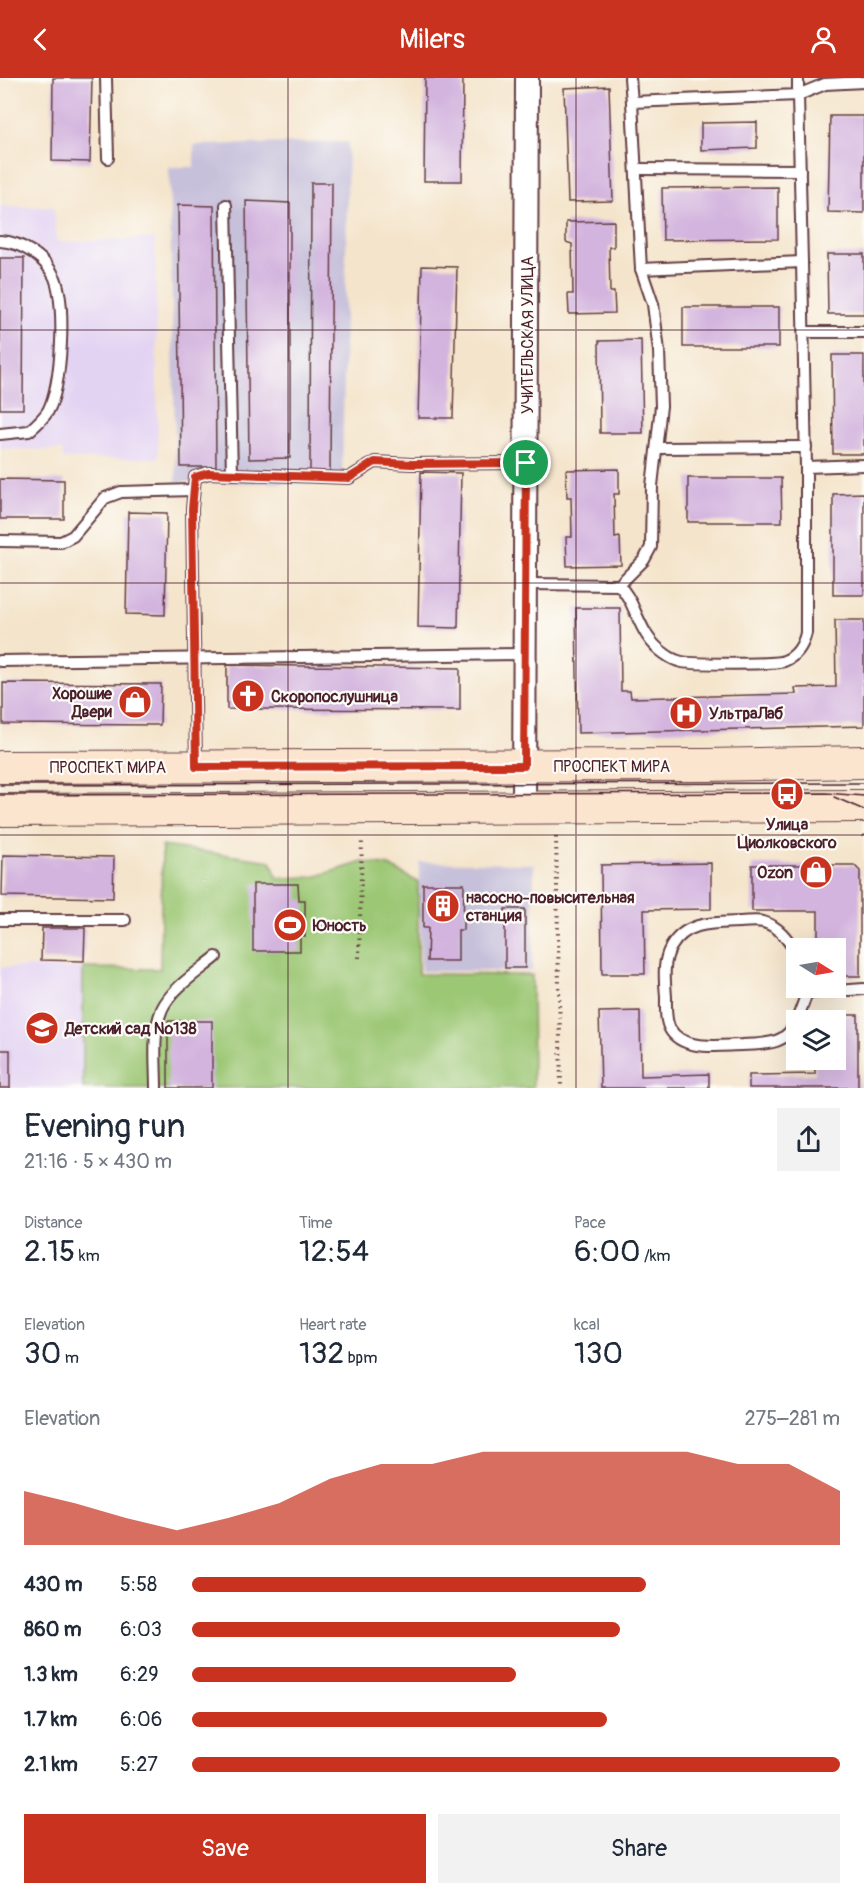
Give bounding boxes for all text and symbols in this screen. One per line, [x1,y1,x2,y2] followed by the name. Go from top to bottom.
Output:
[24,23,57,56] icon: back
[399,23,465,56] text: Milers
[807,23,840,56] icon: person
[518,256,538,414] street label: УЧИТЕЛЬСКАЯ УЛИЦА
[500,437,551,488] pin
[509,446,542,479] icon: arrive
[230,678,266,714] church icon: Скоропослушница
[52,684,113,722] place label: Хорошие Двери
[117,684,153,720] shop icon: Хорошие Двери
[271,687,398,707] place label: Скоропослушница
[668,695,704,731] hospital icon: УльтраЛаб
[709,704,784,724] place label: УльтраЛаб
[554,757,670,777] street label: ПРОСПЕКТ МИРА
[50,758,166,778] street label: ПРОСПЕКТ МИРА
[769,776,805,812] bus stop icon: Улица Циолковского
[737,815,837,853] place label: Улица Циолковского
[798,854,834,890] shop icon: Ozon
[757,863,793,883] place label: Ozon
[425,888,461,924] building icon: насосно-повысительная станция
[465,888,635,926] place label: насосно-повысительная станция
[272,907,308,943] sports icon: Юность
[312,916,367,936] place label: Юность
[786,938,846,998] north arrow
[786,938,846,1070] map controls
[24,1010,60,1046] school or university icon: Детский сад №138
[786,1010,846,1070] button: layers
[64,1019,196,1039] place label: Детский сад №138
[24,1106,185,1147] text: Evening run
[777,1108,840,1171] button: share
[24,1149,172,1174] text: 21:16 · 5 × 430 m
[24,1213,83,1233] text: Distance
[299,1213,332,1233] text: Time
[574,1213,606,1233] text: Pace
[24,1233,75,1270] text: 2.15
[299,1233,369,1270] text: 12:54
[574,1233,640,1270] text: 6:00
[75,1246,100,1266] text: km
[640,1246,671,1266] text: /km
[24,1315,85,1335] text: Elevation
[299,1315,366,1335] text: Heart rate
[574,1315,600,1335] text: kcal
[24,1335,61,1372] text: 30
[299,1335,344,1372] text: 132
[574,1335,623,1372] text: 130
[61,1348,79,1368] text: m
[344,1348,377,1368] text: bpm
[24,1406,100,1431] text: Elevation
[744,1406,840,1431] text: 275–281 m
[24,1572,83,1597] text: 430 m
[120,1572,157,1597] text: 5:58
[24,1617,81,1642] text: 860 m
[120,1617,162,1642] text: 6:03
[24,1662,78,1687] text: 1.3 km
[120,1662,158,1687] text: 6:29
[24,1707,77,1732] text: 1.7 km
[120,1707,162,1732] text: 6:06
[24,1752,78,1777] text: 2.1 km
[120,1752,158,1777] text: 5:27
[24,1814,426,1883] button: Save
[438,1814,840,1883] button: Share

